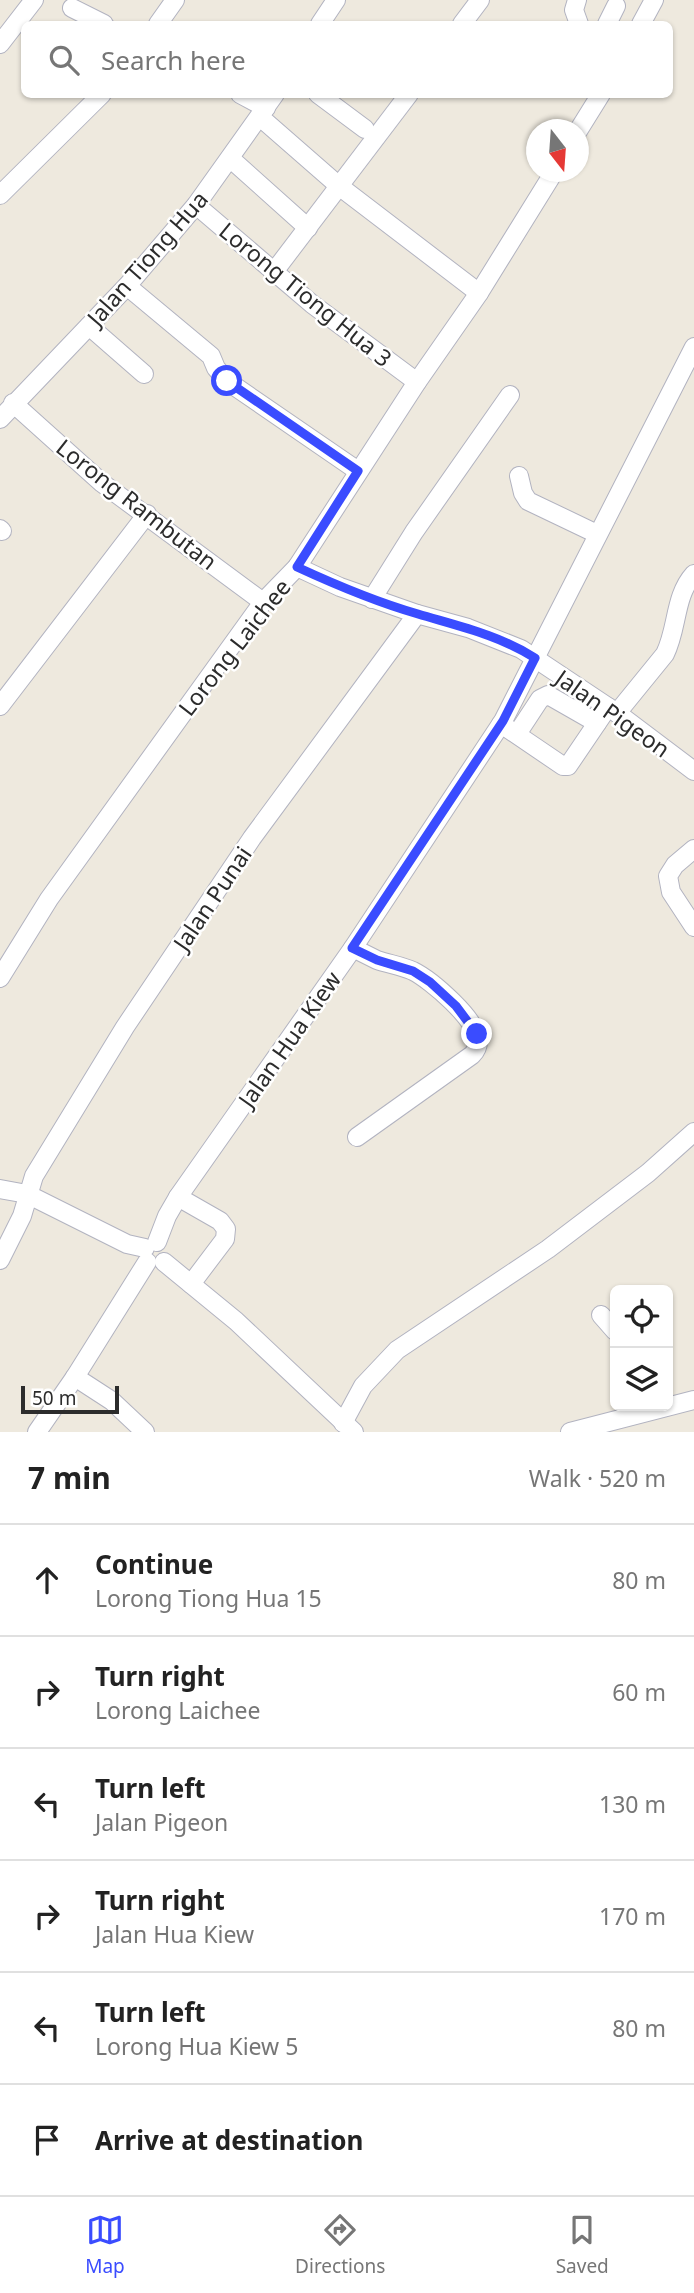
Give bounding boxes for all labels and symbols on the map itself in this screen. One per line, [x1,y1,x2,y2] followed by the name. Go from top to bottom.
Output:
[526,119,589,182] north arrow
[78,184,215,334] street label: Jalan Tiong Hua
[213,214,399,374] street label: Lorong Tiong Hua 3
[211,365,242,396] route start
[50,431,224,577] street label: Lorong Rambutan
[170,572,298,722] street label: Lorong Laichee
[548,661,677,764] street label: Jalan Pigeon
[164,840,259,958] street label: Jalan Punai
[229,965,348,1115] street label: Jalan Hua Kiew
[461,1018,492,1049] route end
[21,1383,119,1415] scale bar

